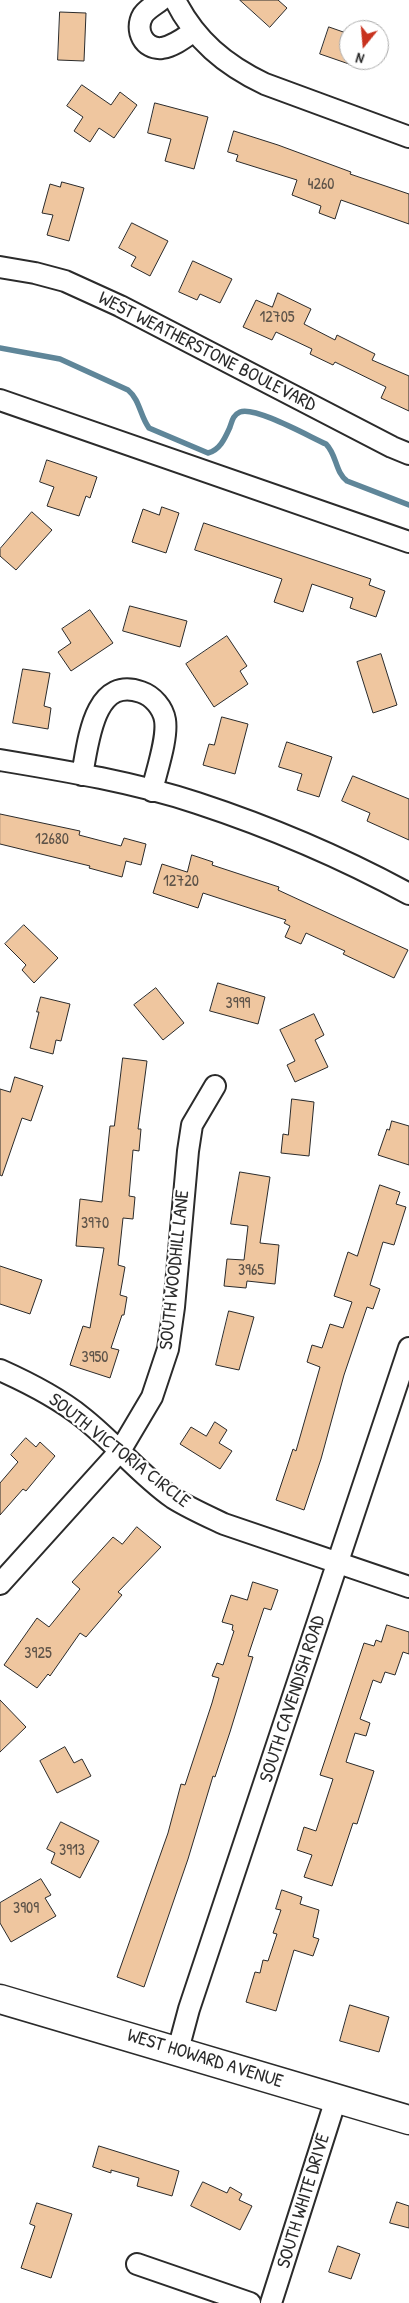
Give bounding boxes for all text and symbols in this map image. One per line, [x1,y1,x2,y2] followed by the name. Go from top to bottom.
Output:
[339,20,389,70] north arrow
[353,49,366,69] text: N
[307,175,335,195] house number: 4260
[94,287,320,417] street label: WEST WEATHERSTONE BOULEVARD
[259,308,295,328] house number: 12705
[35,830,69,850] house number: 12680
[163,872,199,892] house number: 12720
[226,994,250,1014] house number: 3999
[155,1189,195,1351] street label: SOUTH WOODHILL LANE
[81,1214,109,1234] house number: 3970
[238,1261,264,1281] house number: 3965
[82,1348,108,1368] house number: 3950
[44,1389,194,1513] street label: SOUTH VICTORIA CIRCLE
[255,1613,331,1785] street label: SOUTH CAVENDISH ROAD
[24,1644,52,1664] house number: 3925
[59,1841,85,1861] house number: 3913
[13,1899,39,1919] house number: 3909
[124,2024,286,2094] street label: WEST HOWARD AVENUE
[273,2131,335,2271] street label: SOUTH WHITE DRIVE

